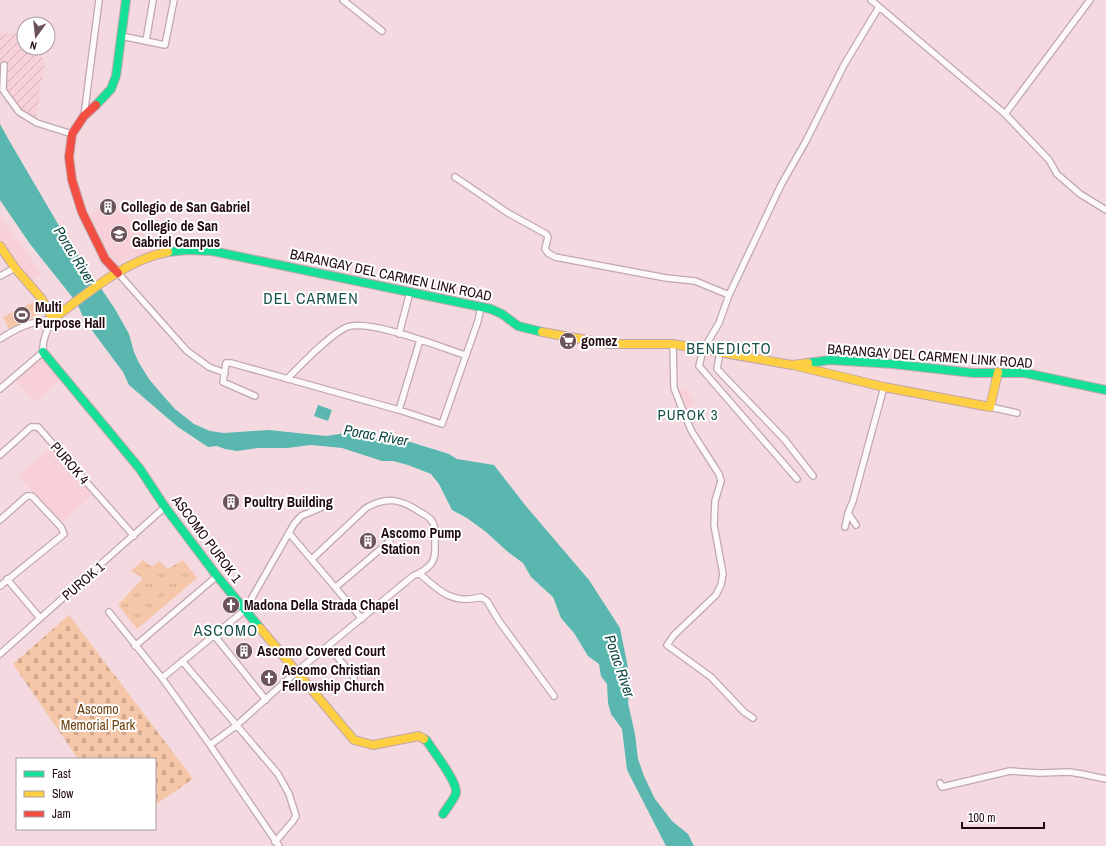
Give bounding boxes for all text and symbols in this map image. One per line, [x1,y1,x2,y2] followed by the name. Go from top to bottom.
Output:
[16,16,56,56] north arrow
[28,38,38,53] text: N
[98,197,118,217] building icon: Collegio de San Gabriel
[121,198,250,216] place label: Collegio de San Gabriel
[132,217,220,251] place label: Collegio de San Gabriel Campus
[49,222,102,289] water label: Porac River
[109,224,129,244] school or university icon: Collegio de San Gabriel Campus
[288,245,494,305] street label: BARANGAY DEL CARMEN LINK ROAD
[263,288,359,308] district label: DEL CARMEN
[35,298,105,332] place label: Multi Purpose Hall
[12,305,32,325] sports icon: Multi Purpose Hall
[558,331,578,351] supermarket icon: gomez
[581,332,618,350] place label: gomez
[686,337,772,359] district label: BENEDICTO
[827,340,1033,372] street label: BARANGAY DEL CARMEN LINK ROAD
[657,404,719,425] district label: PUROK 3
[342,419,411,451] water label: Porac River
[47,438,94,488] street label: PUROK 4
[168,491,246,587] street label: ASCOMO PUROK 1
[221,492,241,512] building icon: Poultry Building
[244,493,333,511] place label: Poultry Building
[381,524,461,558] place label: Ascomo Pump Station
[358,531,378,551] building icon: Ascomo Pump Station
[58,557,108,604] street label: PUROK 1
[221,595,241,615] church icon: Madona Della Strada Chapel
[244,596,398,614] place label: Madona Della Strada Chapel
[193,619,258,641] district label: ASCOMO
[600,632,641,701] water label: Porac River
[234,641,254,661] building icon: Ascomo Covered Court
[257,642,385,660] place label: Ascomo Covered Court
[282,661,384,695] place label: Ascomo Christian Fellowship Church
[259,668,279,688] church icon: Ascomo Christian Fellowship Church
[61,700,136,734] park label: Ascomo Memorial Park
[16,758,156,830] legend
[52,766,71,782] text: Fast
[52,786,74,802] text: Slow
[962,804,1044,830] scale bar
[52,806,71,822] text: Jam
[968,810,995,826] text: 100 m

